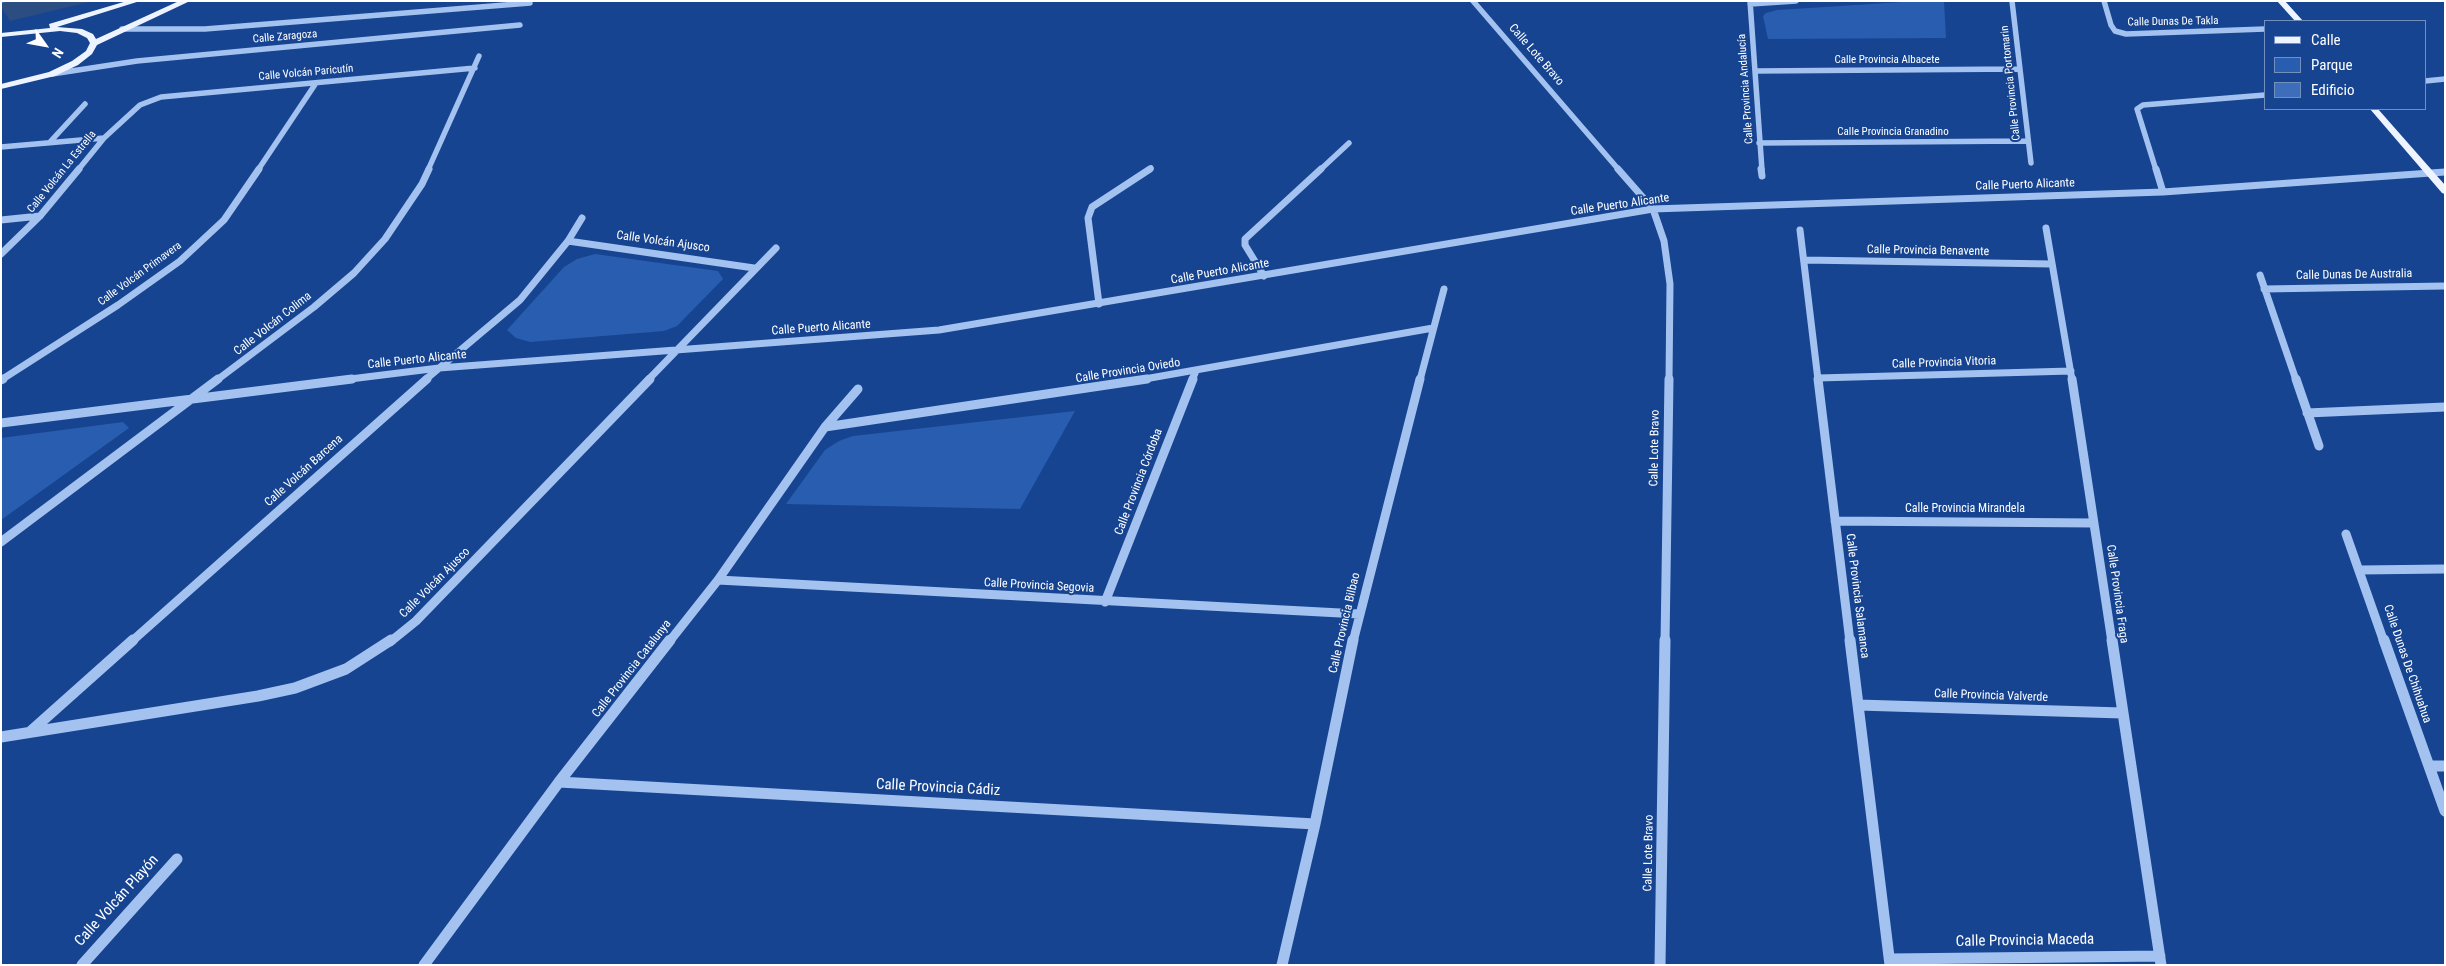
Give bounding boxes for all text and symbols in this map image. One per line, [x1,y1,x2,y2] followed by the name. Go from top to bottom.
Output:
[2127,15,2219,29] street label: Calle Dunas De Takla
[20,20,70,70] north arrow
[2264,20,2426,110] legend
[1505,21,1567,89] street label: Calle Lote Bravo
[1998,25,2024,141] street label: Calle Provincia Portomarin
[252,28,318,46] street label: Calle Zaragoza
[2311,31,2341,49] text: Calle
[1736,34,1756,144] street label: Calle Provincia Andalucía
[49,45,67,61] text: N
[1834,53,1940,67] street label: Calle Provincia Albacete
[2311,56,2353,74] text: Parque
[258,62,354,84] street label: Calle Volcán Paricutín
[2311,81,2354,99] text: Edificio
[1837,125,1949,139] street label: Calle Provincia Granadino
[25,128,99,216] street label: Calle Volcán La Estrella
[1975,176,2075,194] street label: Calle Puerto Alicante
[1570,191,1670,219] street label: Calle Puerto Alicante
[615,228,711,256] street label: Calle Volcán Ajusco
[96,239,184,309] street label: Calle Volcán Primavera
[1867,243,1989,259] street label: Calle Provincia Benavente
[1170,256,1270,288] street label: Calle Puerto Alicante
[2296,267,2412,283] street label: Calle Dunas De Australia
[231,289,315,359] street label: Calle Volcán Colima
[771,317,871,339] street label: Calle Puerto Alicante
[367,348,467,372] street label: Calle Puerto Alicante
[1892,354,1996,372] street label: Calle Provincia Vitoria
[1075,356,1181,386] street label: Calle Provincia Oviedo
[1647,409,1663,487] street label: Calle Lote Bravo
[1112,427,1166,537] street label: Calle Provincia Córdoba
[262,432,346,510] street label: Calle Volcán Barcena
[1905,502,2025,516] street label: Calle Provincia Mirandela
[1842,533,1872,659] street label: Calle Provincia Salamanca
[2103,544,2131,644] street label: Calle Provincia Fraga
[397,545,473,621] street label: Calle Volcán Ajusco
[1326,571,1364,675] street label: Calle Provincia Bilbao
[984,576,1094,596] street label: Calle Provincia Segovia
[2380,603,2434,725] street label: Calle Dunas De Chihuahua
[589,617,675,721] street label: Calle Provincia Catalunya
[1934,687,2048,705] street label: Calle Provincia Valverde
[875,776,1001,800] street label: Calle Provincia Cádiz
[1641,814,1657,892] street label: Calle Lote Bravo
[71,852,163,950] street label: Calle Volcán Playón
[1956,931,2094,951] street label: Calle Provincia Maceda

